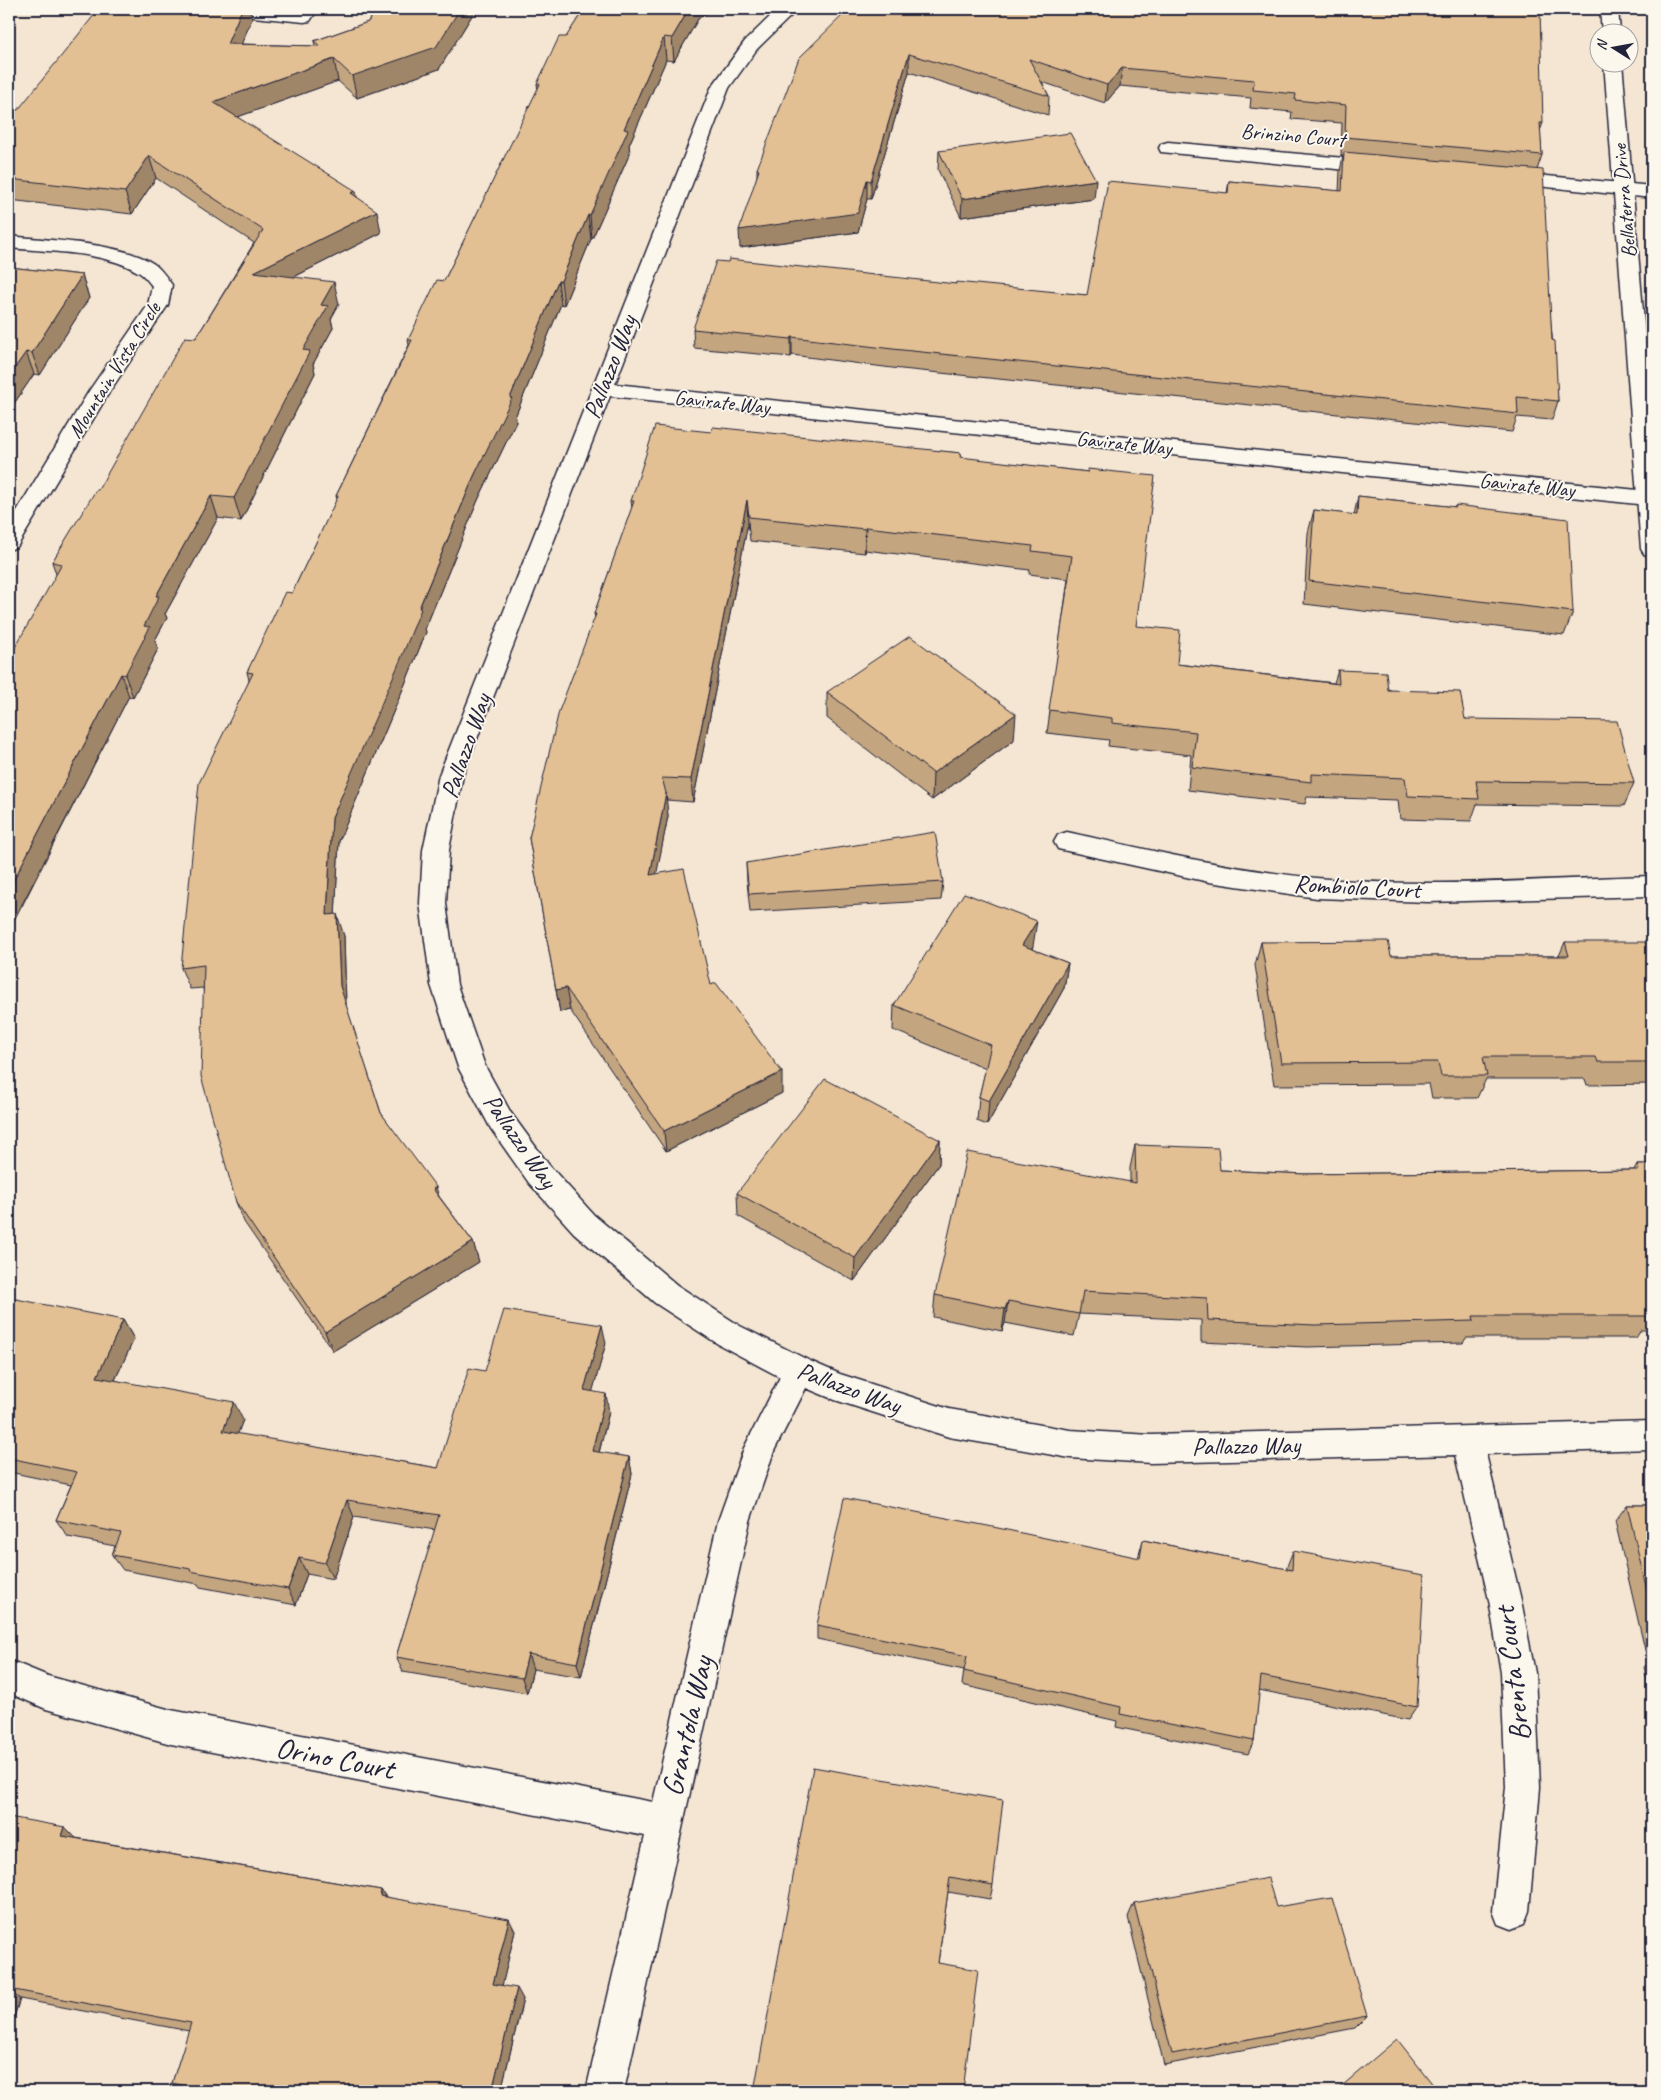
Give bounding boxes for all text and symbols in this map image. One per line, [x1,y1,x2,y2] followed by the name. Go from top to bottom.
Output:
[1588,22,1638,72] north arrow
[1593,37,1611,51] text: N
[1240,118,1349,153] street label: Brinzino Court
[1606,142,1642,259] street label: Bellaterra Drive
[62,296,167,443] street label: Mountain Vista Circle
[576,309,645,423] street label: Pallazzo Way
[673,384,773,420] street label: Gavirate Way
[1075,425,1175,461] street label: Gavirate Way
[1478,467,1578,503] street label: Gavirate Way
[433,688,499,802] street label: Pallazzo Way
[1293,868,1424,906] street label: Rombiolo Court
[476,1088,565,1196] street label: Pallazzo Way
[793,1354,907,1422] street label: Pallazzo Way
[1192,1429,1302,1463] street label: Pallazzo Way
[1485,1601,1539,1744] street label: Brenta Court
[653,1651,722,1799] street label: Grantola Way
[273,1728,400,1789] street label: Orino Court

